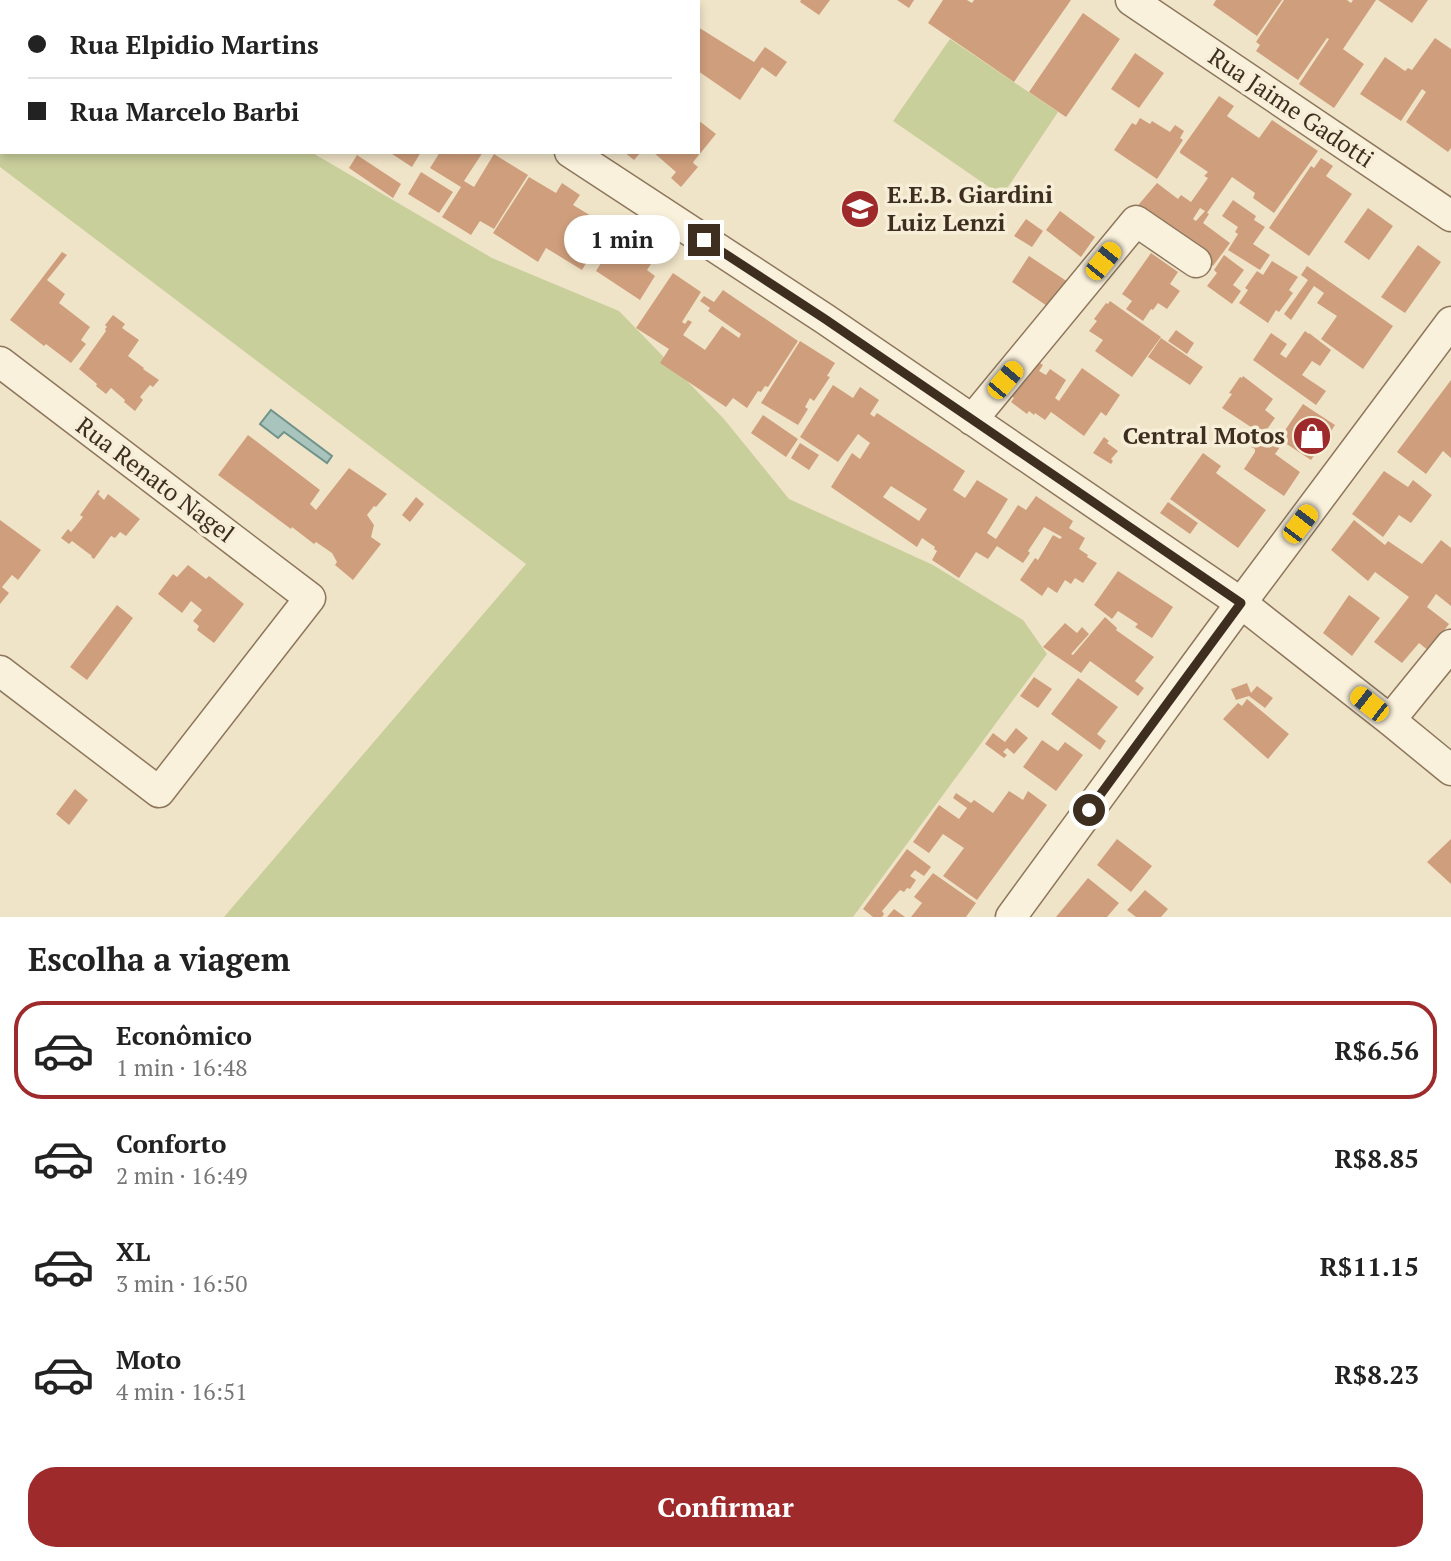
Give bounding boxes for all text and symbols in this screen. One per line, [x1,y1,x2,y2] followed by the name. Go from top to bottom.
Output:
[70,27,319,61] text: Rua Elpidio Martins
[1203,40,1381,174] street label: Rua Jaime Gadotti
[70,94,299,128] text: Rua Marcelo Barbi
[887,178,1053,238] place label: E.E.B. Giardini Luiz Lenzi
[839,188,881,230] school or university icon: E.E.B. Giardini Luiz Lenzi
[564,216,680,264] callout: 1 min
[591,224,653,255] text: 1 min
[688,224,720,256] route end
[1082,238,1125,284] car
[984,357,1027,403] car
[70,409,241,549] street label: Rua Renato Nagel
[1291,415,1333,457] shop icon: Central Motos
[1123,419,1285,451] place label: Central Motos
[1279,501,1322,547] car
[1346,683,1393,725] car
[1073,794,1105,826] route start
[28,938,290,980] text: Escolha a viagem
[116,1018,252,1052] text: Econômico
[32,1019,95,1082] icon: car
[1334,1033,1419,1067] text: R$6.56
[116,1052,248,1083] text: 1 min · 16:48
[116,1126,226,1160] text: Conforto
[32,1127,95,1190] icon: car
[1334,1141,1419,1175] text: R$8.85
[116,1160,248,1191] text: 2 min · 16:49
[116,1234,150,1268] text: XL
[32,1235,95,1298] icon: car
[1320,1249,1419,1283] text: R$11.15
[116,1268,248,1299] text: 3 min · 16:50
[116,1342,181,1376] text: Moto
[32,1343,95,1406] icon: car
[1334,1357,1419,1391] text: R$8.23
[116,1376,248,1407] text: 4 min · 16:51
[28,1467,1423,1547] button: Confirmar

